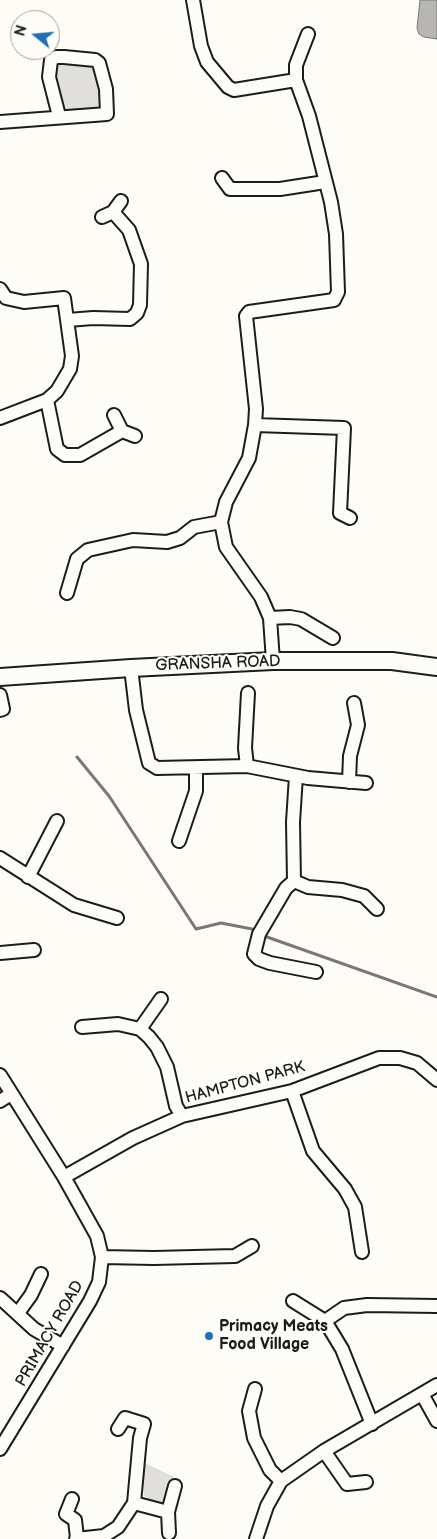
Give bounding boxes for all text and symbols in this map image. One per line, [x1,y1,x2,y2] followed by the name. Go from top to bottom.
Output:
[10,10,60,60] north arrow
[11,23,31,38] text: N
[155,652,281,676] street label: GRANSHA ROAD
[183,1058,307,1108] street label: HAMPTON PARK
[12,1278,88,1390] street label: PRIMACY ROAD
[219,1317,328,1355] place label: Primacy Meats Food Village
[203,1330,215,1342] marker: Primacy Meats Food Village

